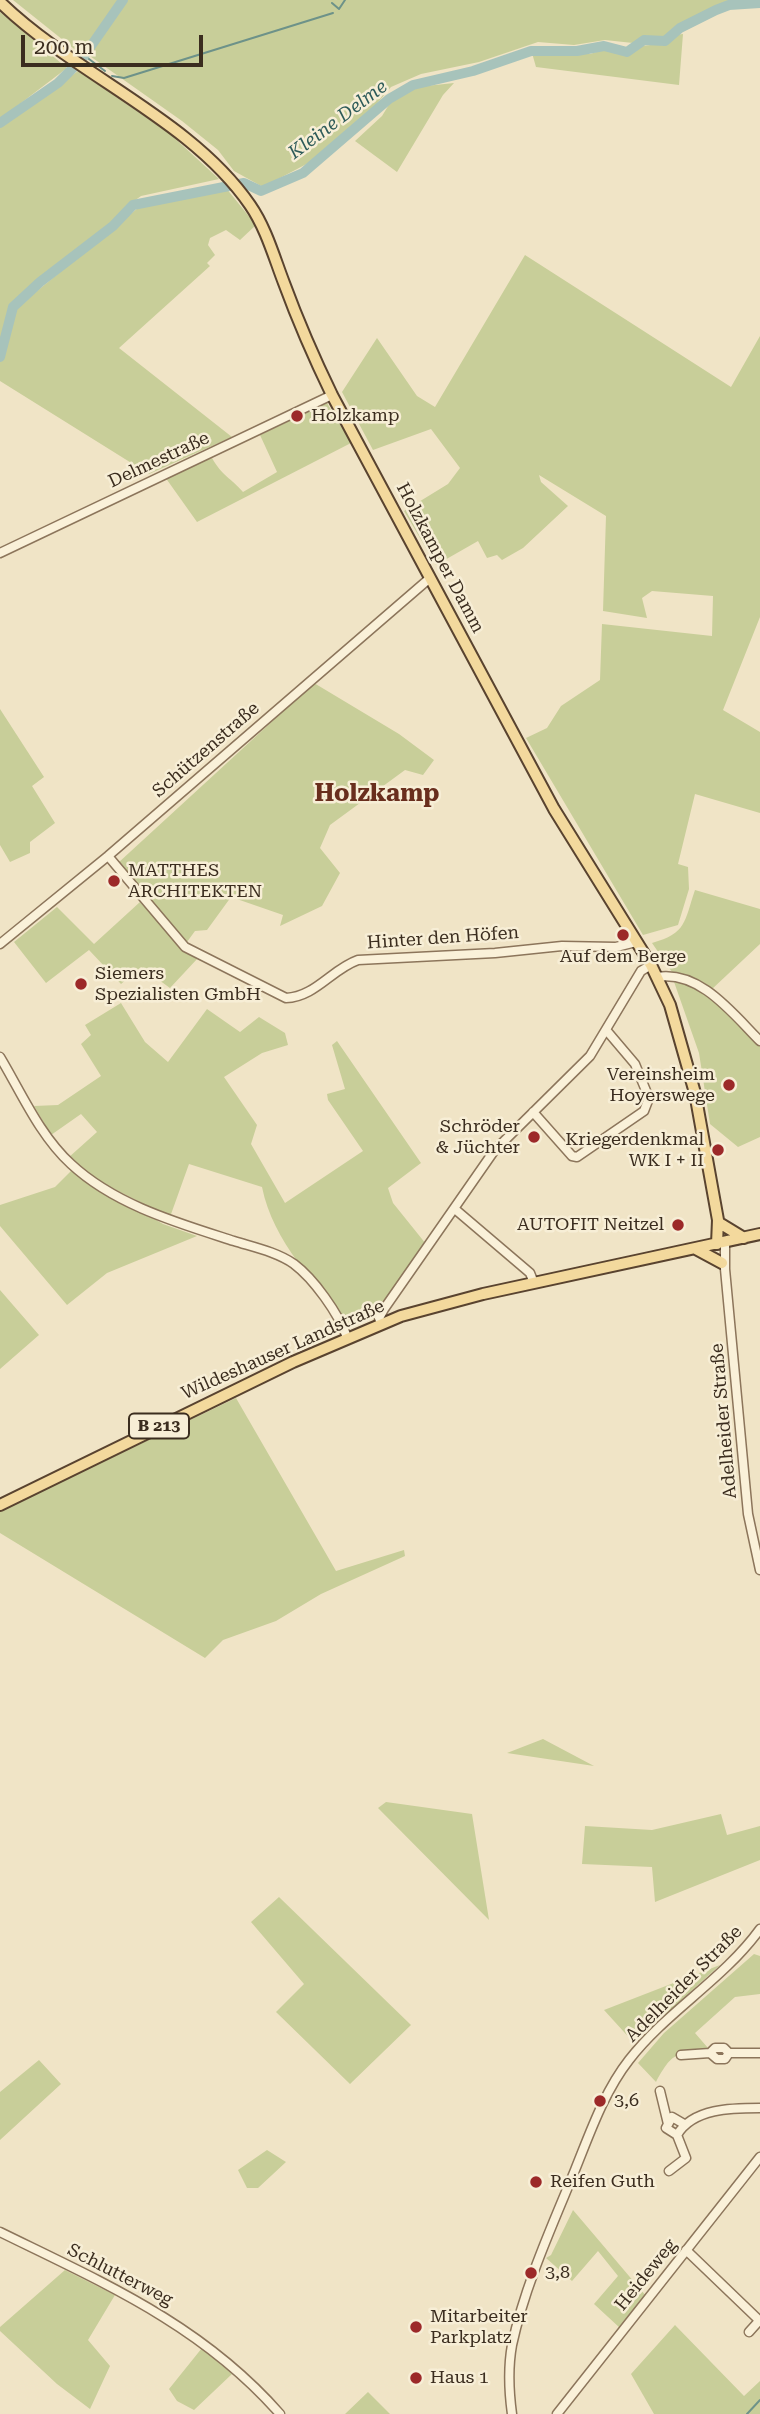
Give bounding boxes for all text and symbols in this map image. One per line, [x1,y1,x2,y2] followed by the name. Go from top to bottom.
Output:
[24,21,206,65] scale bar
[34,35,94,59] text: 200 m
[284,75,392,165] water label: Kleine Delme
[311,405,400,427] place label: Holzkamp
[289,408,305,424] marker: Holzkamp
[105,427,213,493] street label: Delmestraße
[391,479,489,637] street label: Holzkamper Damm
[148,698,264,802] street label: Schützenstraße
[315,780,439,808] district label: Holzkamp
[128,860,262,903] place label: MATTHES ARCHITEKTEN
[106,873,122,889] marker: MATTHES ARCHITEKTEN
[366,922,520,954] street label: Hinter den Höfen
[615,927,631,943] marker: Auf dem Berge
[560,946,686,968] place label: Auf dem Berge
[95,963,261,1006] place label: Siemers Spezialisten GmbH
[73,976,89,992] marker: Siemers Spezialisten GmbH
[607,1064,715,1106] place label: Vereinsheim Hoyerswege
[721,1077,737,1093] marker: Vereinsheim Hoyerswege
[435,1116,520,1158] place label: Schröder & Jüchter
[526,1129,542,1145] marker: Schröder & Jüchter
[565,1129,704,1172] place label: Kriegerdenkmal WK I + II
[710,1142,726,1158] marker: Kriegerdenkmal WK I + II
[517,1214,664,1236] place label: AUTOFIT Neitzel
[670,1217,686,1233] marker: AUTOFIT Neitzel
[178,1295,388,1405] street label: Wildeshauser Landstraße
[706,1342,742,1500] street label: Adelheider Straße
[129,1414,189,1438] road number: B 213
[621,1921,747,2047] street label: Adelheider Straße
[614,2090,639,2112] place label: 3,6
[592,2093,608,2109] marker: 3,6
[550,2171,655,2193] place label: Reifen Guth
[528,2174,544,2190] marker: Reifen Guth
[610,2235,682,2315] street label: Heideweg
[64,2239,176,2311] street label: Schlutterweg
[545,2262,570,2284] place label: 3,8
[523,2265,539,2281] marker: 3,8
[430,2306,528,2348] place label: Mitarbeiter Parkplatz
[408,2319,424,2335] marker: Mitarbeiter Parkplatz
[430,2367,489,2389] place label: Haus 1
[408,2370,424,2386] marker: Haus 1

